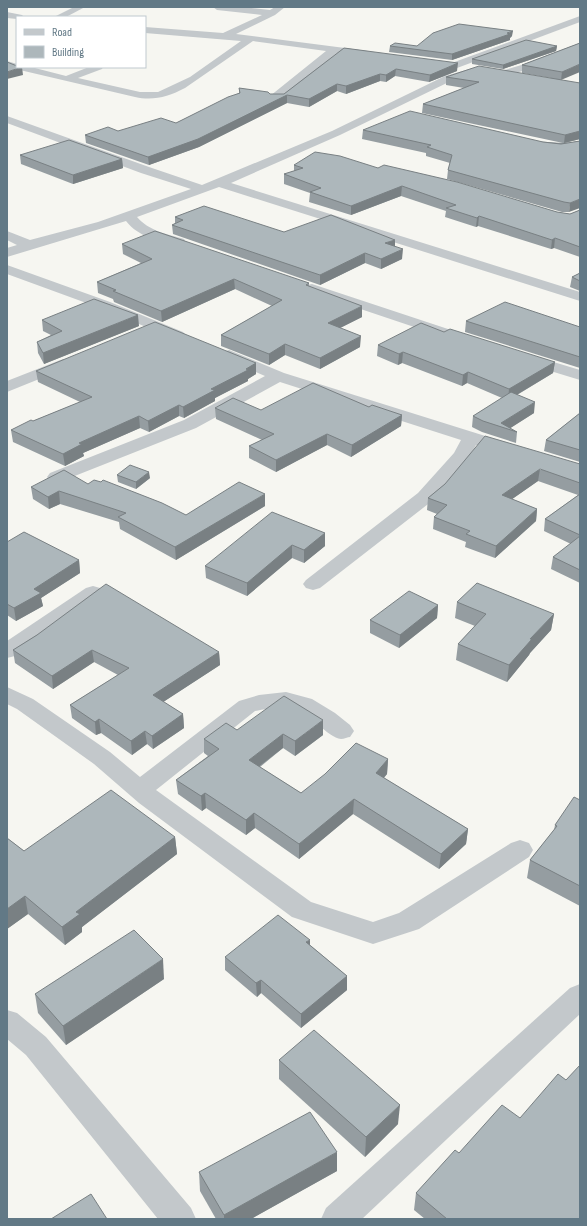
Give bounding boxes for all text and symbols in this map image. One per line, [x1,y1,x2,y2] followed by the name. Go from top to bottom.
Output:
[16,16,146,68] legend
[52,25,72,40] text: Road
[52,45,84,60] text: Building

